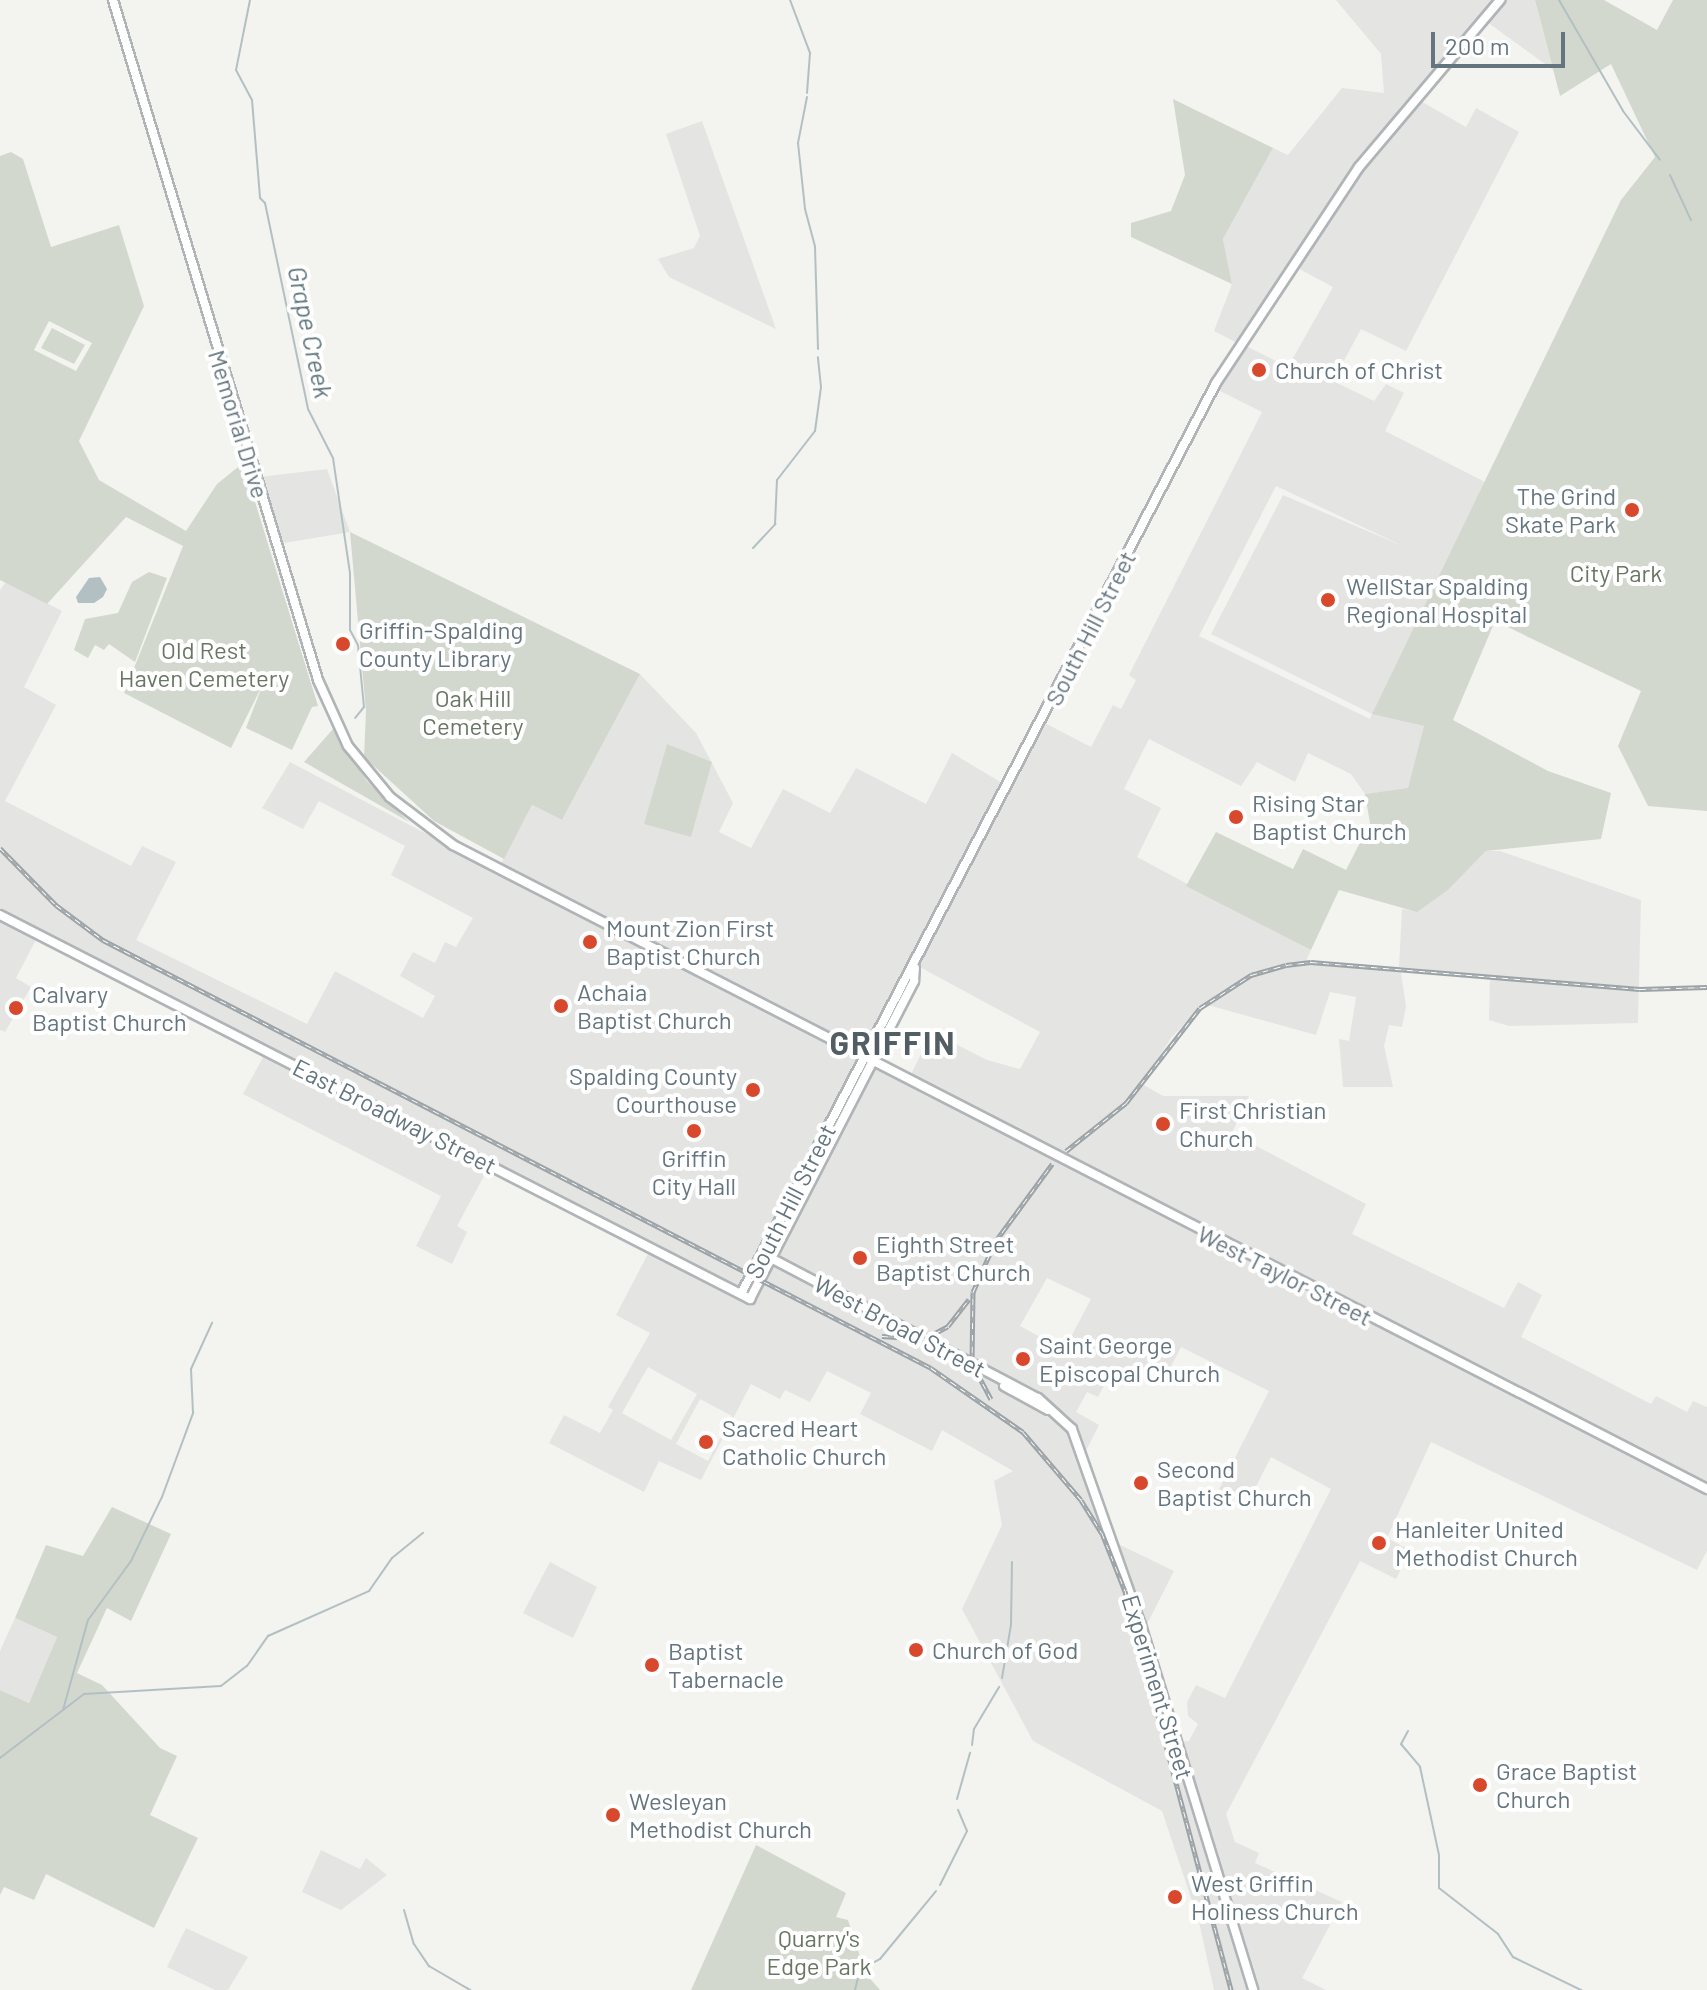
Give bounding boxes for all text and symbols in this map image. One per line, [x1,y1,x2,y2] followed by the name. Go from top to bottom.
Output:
[1435,16,1569,66] scale bar
[1445,31,1510,60] text: 200 m
[282,263,340,401] water label: Grape Creek
[203,346,275,502] street label: Memorial Drive
[1275,356,1443,384] place label: Church of Christ
[1250,361,1268,379] marker: Church of Christ
[1505,482,1616,538] place label: The Grind Skate Park
[1623,501,1641,519] marker: The Grind Skate Park
[1039,546,1141,710] street label: South Hill Street
[1570,559,1662,587] park label: City Park
[1346,572,1528,628] place label: WellStar Spalding Regional Hospital
[1317,589,1339,611] marker: WellStar Spalding Regional Hospital
[359,616,523,672] place label: Griffin-Spalding County Library
[334,635,352,653] marker: Griffin-Spalding County Library
[119,636,289,692] park label: Old Rest Haven Cemetery
[422,684,524,740] park label: Oak Hill Cemetery
[1252,789,1407,845] place label: Rising Star Baptist Church
[1227,808,1245,826] marker: Rising Star Baptist Church
[606,914,774,970] place label: Mount Zion First Baptist Church
[581,933,599,951] marker: Mount Zion First Baptist Church
[577,978,732,1034] place label: Achaia Baptist Church
[32,980,187,1036] place label: Calvary Baptist Church
[552,997,570,1015] marker: Achaia Baptist Church
[7,999,25,1017] marker: Calvary Baptist Church
[829,1023,957,1061] district label: GRIFFIN
[288,1052,502,1180] street label: East Broadway Street
[569,1062,737,1118] place label: Spalding County Courthouse
[744,1081,762,1099] marker: Spalding County Courthouse
[1179,1096,1326,1152] place label: First Christian Church
[1154,1115,1172,1133] marker: First Christian Church
[739,1119,841,1283] street label: South Hill Street
[685,1122,703,1140] marker: Griffin City Hall
[652,1144,736,1200] place label: Griffin City Hall
[1193,1219,1377,1331] street label: West Taylor Street
[876,1230,1031,1286] place label: Eighth Street Baptist Church
[851,1249,869,1267] marker: Eighth Street Baptist Church
[809,1269,991,1383] street label: West Broad Street
[1039,1331,1220,1387] place label: Saint George Episcopal Church
[1014,1350,1032,1368] marker: Saint George Episcopal Church
[722,1414,886,1470] place label: Sacred Heart Catholic Church
[697,1433,715,1451] marker: Sacred Heart Catholic Church
[1157,1455,1312,1511] place label: Second Baptist Church
[1132,1474,1150,1492] marker: Second Baptist Church
[1395,1515,1578,1571] place label: Hanleiter United Methodist Church
[1370,1534,1388,1552] marker: Hanleiter United Methodist Church
[1116,1591,1200,1783] street label: Experiment Street
[932,1636,1078,1664] place label: Church of God
[668,1637,784,1693] place label: Baptist Tabernacle
[907,1641,925,1659] marker: Church of God
[643,1656,661,1674] marker: Baptist Tabernacle
[1496,1757,1637,1813] place label: Grace Baptist Church
[1471,1776,1489,1794] marker: Grace Baptist Church
[629,1787,812,1843] place label: Wesleyan Methodist Church
[604,1806,622,1824] marker: Wesleyan Methodist Church
[1191,1869,1359,1925] place label: West Griffin Holiness Church
[1166,1888,1184,1906] marker: West Griffin Holiness Church
[766,1924,872,1980] park label: Quarry's Edge Park

